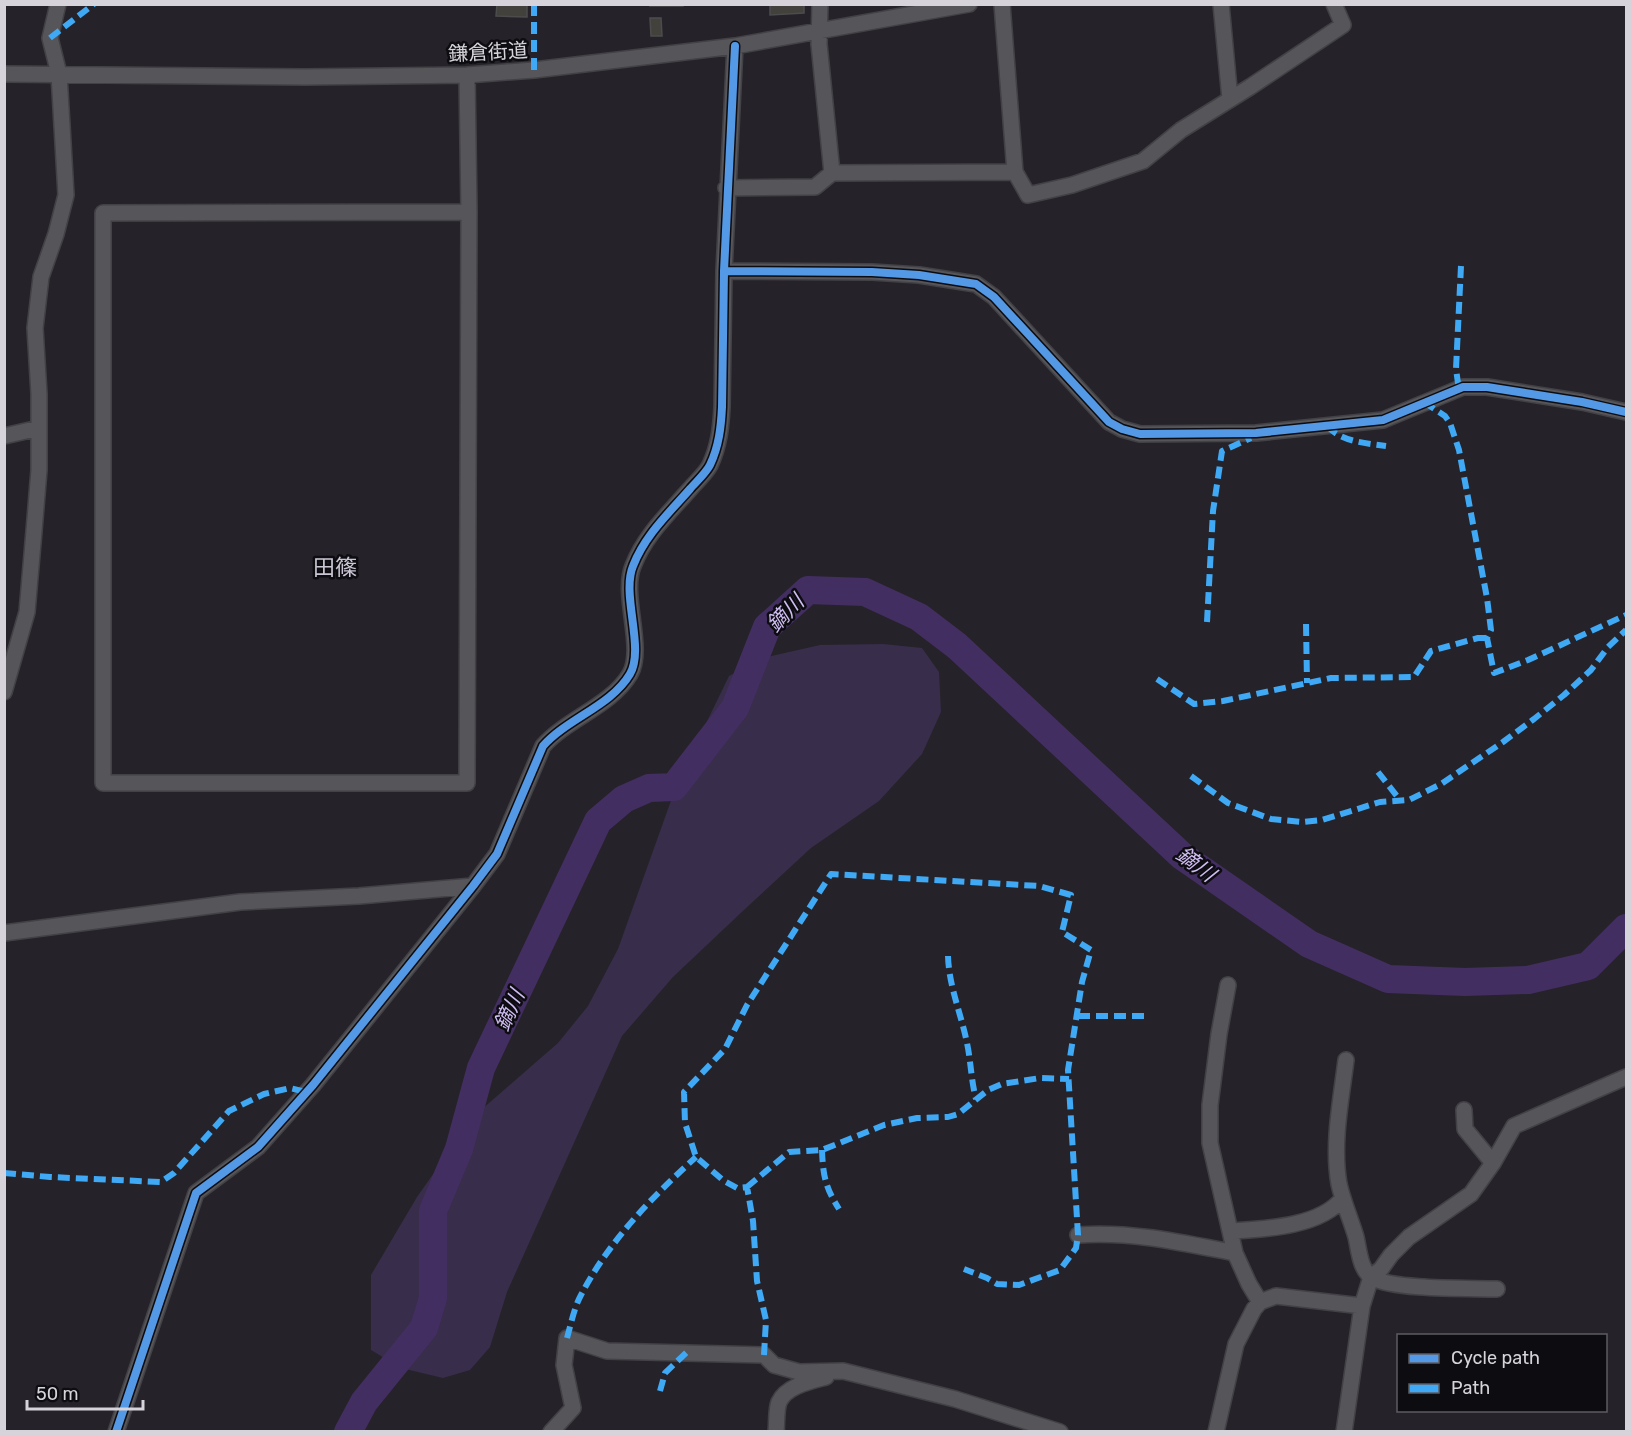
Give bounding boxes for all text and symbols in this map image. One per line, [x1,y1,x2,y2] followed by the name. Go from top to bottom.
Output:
[447,38,529,66] street label: 鎌倉街道
[313,554,357,581] district label: 田篠
[761,588,810,637] water label: 鏑川
[1172,841,1222,888] water label: 鏑川
[489,984,530,1034] water label: 鏑川
[1397,1334,1607,1412] legend
[1451,1347,1540,1369] text: Cycle path
[27,1373,142,1411] scale bar
[1451,1377,1490,1399] text: Path
[36,1383,79,1405] text: 50 m

